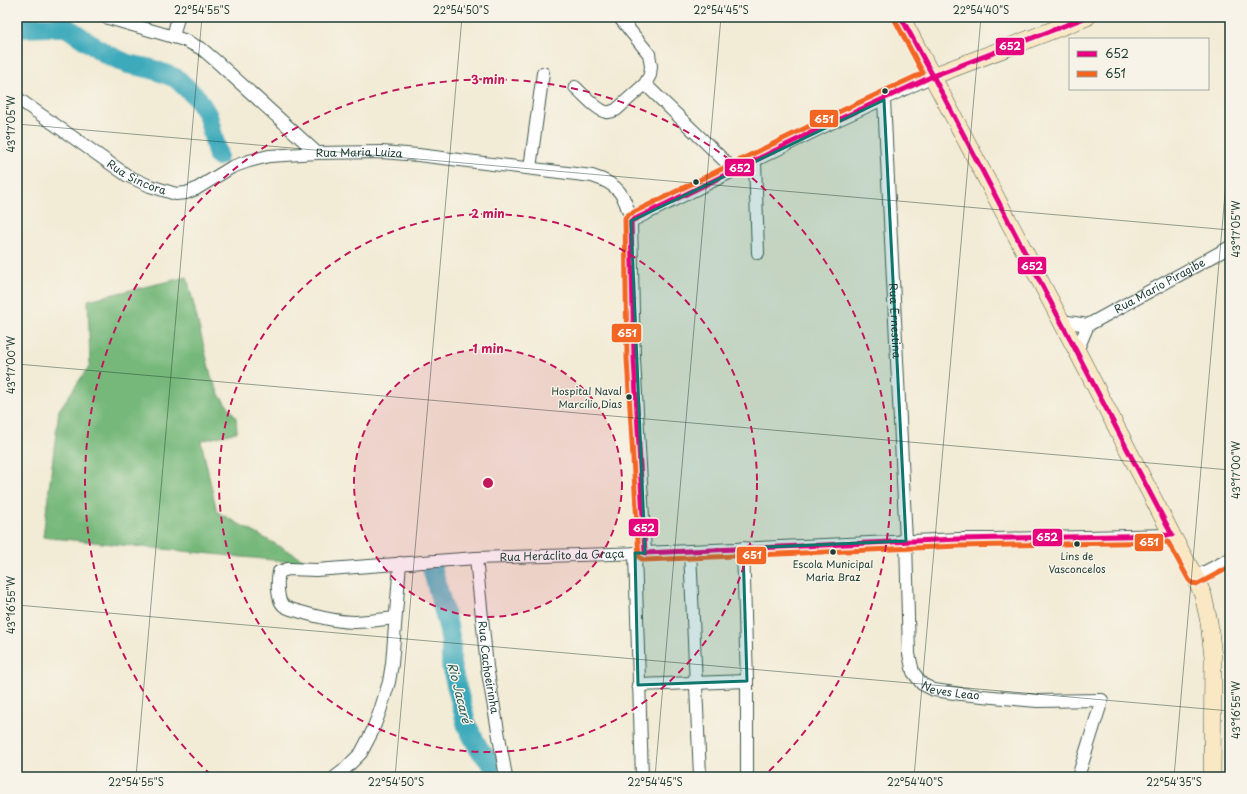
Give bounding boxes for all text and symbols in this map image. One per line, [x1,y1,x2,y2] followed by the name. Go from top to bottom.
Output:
[174,2,230,17] text: 22°54'55"S
[433,2,489,17] text: 22°54'50"S
[693,2,749,17] text: 22°54'45"S
[953,2,1009,17] text: 22°54'40"S
[995,37,1025,56] line badge: 652
[999,37,1021,54] text: 652
[1069,38,1209,90] legend
[1105,44,1129,62] text: 652
[1105,64,1126,82] text: 651
[471,70,505,88] text: 3 min
[880,86,890,96] unlabelled marker
[3,95,18,153] text: 43°17'05"W
[809,109,839,128] line badge: 651
[814,110,834,127] text: 651
[316,143,404,162] street label: Rua Maria Luiza
[104,155,169,199] street label: Rua Sincora
[724,158,755,177] line badge: 652
[729,159,751,176] text: 652
[691,177,701,187] unlabelled marker
[1228,200,1243,258] text: 43°17'05"W
[471,204,505,222] text: 2 min
[1111,253,1208,317] street label: Rua Mario Piragibe
[1017,256,1047,275] line badge: 652
[1021,257,1043,274] text: 652
[885,283,906,359] street label: Rua Ernestina
[611,323,642,343] line badge: 651
[617,324,637,341] text: 651
[3,335,18,394] text: 43°17'00"W
[472,339,504,357] text: 1 min
[551,383,622,411] place label: Hospital Naval Marcílio Dias
[624,392,634,402] marker: Hospital Naval Marcílio Dias
[1228,440,1243,499] text: 43°17'00"W
[481,476,495,490] centre of rings
[628,518,659,537] line badge: 652
[633,519,655,536] text: 652
[1032,528,1063,547] line badge: 652
[1036,528,1058,545] text: 652
[1134,533,1164,552] line badge: 651
[1139,533,1159,550] text: 651
[1072,539,1082,549] marker: Lins de Vasconcelos
[499,545,625,565] street label: Rua Heráclito da Graça
[736,546,767,565] line badge: 651
[742,546,762,563] text: 651
[828,547,838,557] marker: Escola Municipal Maria Braz
[1048,548,1106,576] place label: Lins de Vasconcelos
[793,556,874,584] place label: Escola Municipal Maria Braz
[3,575,18,634] text: 43°16'55"W
[474,620,504,715] street label: Rua Cachoeirinha
[444,661,477,727] water label: Rio Jacaré
[919,676,980,704] street label: Neves Leao
[1228,680,1243,739] text: 43°16'55"W
[108,774,164,789] text: 22°54'55"S
[368,774,424,789] text: 22°54'50"S
[627,774,683,789] text: 22°54'45"S
[887,774,943,789] text: 22°54'40"S
[1146,774,1202,789] text: 22°54'35"S

